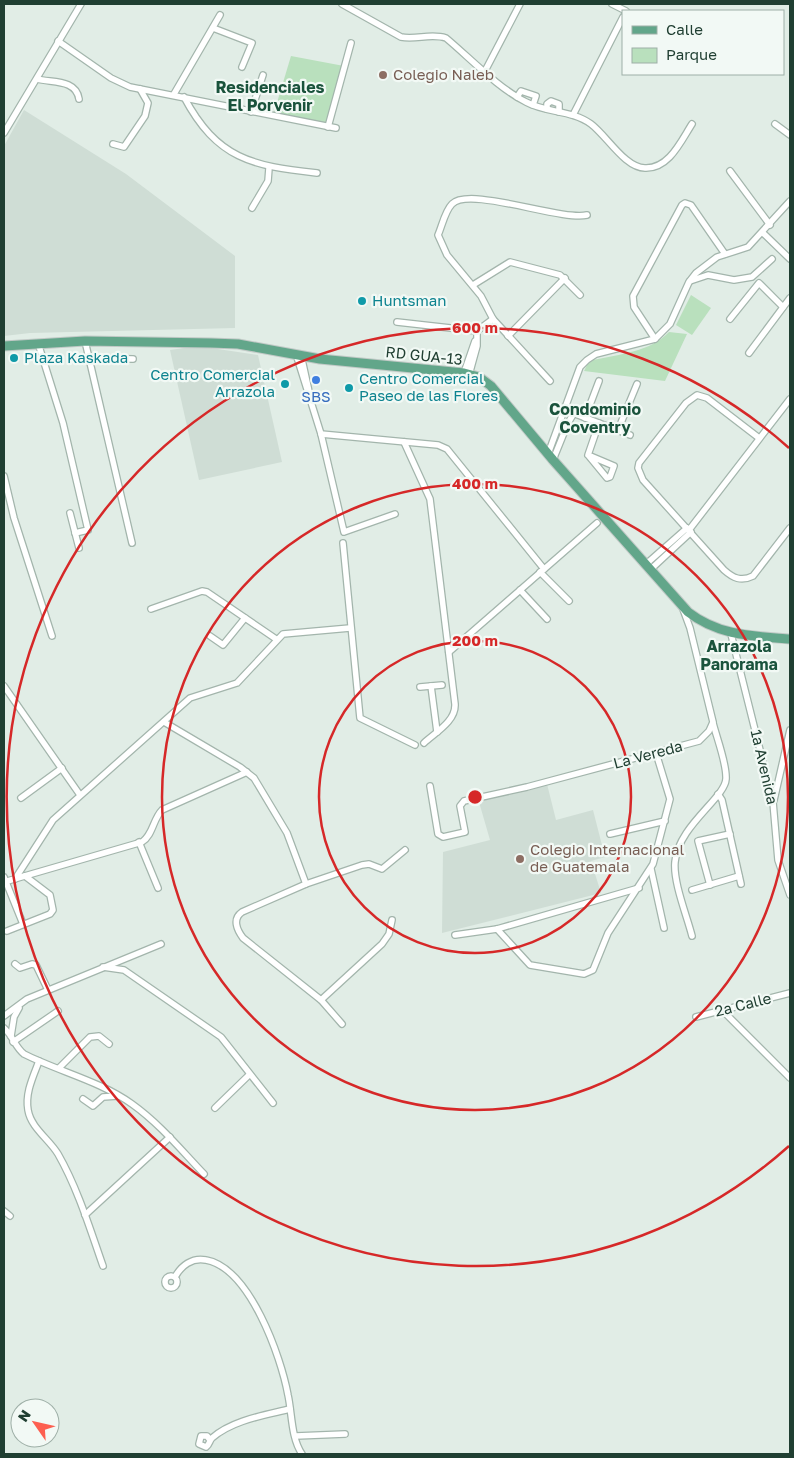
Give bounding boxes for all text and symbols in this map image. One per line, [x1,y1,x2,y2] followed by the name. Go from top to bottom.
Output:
[622,10,784,75] legend
[666,20,703,38] text: Calle
[666,45,717,63] text: Parque
[393,65,494,83] place label: Colegio Naleb
[377,69,389,81] marker: Colegio Naleb
[215,77,325,115] district label: Residenciales El Porvenir
[372,291,446,309] place label: Huntsman
[356,295,368,307] marker: Huntsman
[452,318,498,336] text: 600 m
[385,342,463,368] street label: RD GUA-13
[24,348,128,366] place label: Plaza Kaskada
[8,352,20,364] marker: Plaza Kaskada
[150,365,275,400] place label: Centro Comercial Arrazola
[359,369,498,404] place label: Centro Comercial Paseo de las Flores
[310,374,322,386] marker: SBS
[279,378,291,390] marker: Centro Comercial Arrazola
[343,382,355,394] marker: Centro Comercial Paseo de las Flores
[301,387,331,405] place label: SBS
[549,399,641,437] district label: Condominio Coventry
[452,474,498,492] text: 400 m
[452,631,498,649] text: 200 m
[700,636,778,674] district label: Arrazola Panorama
[748,728,782,806] street label: 1a Avenida
[611,736,684,772] street label: La Vereda
[466,788,484,806] centre of rings
[530,840,684,875] place label: Colegio Internacional de Guatemala
[514,853,526,865] marker: Colegio Internacional de Guatemala
[713,988,773,1020] street label: 2a Calle
[10,1398,60,1448] north arrow
[14,1406,34,1425] text: N

